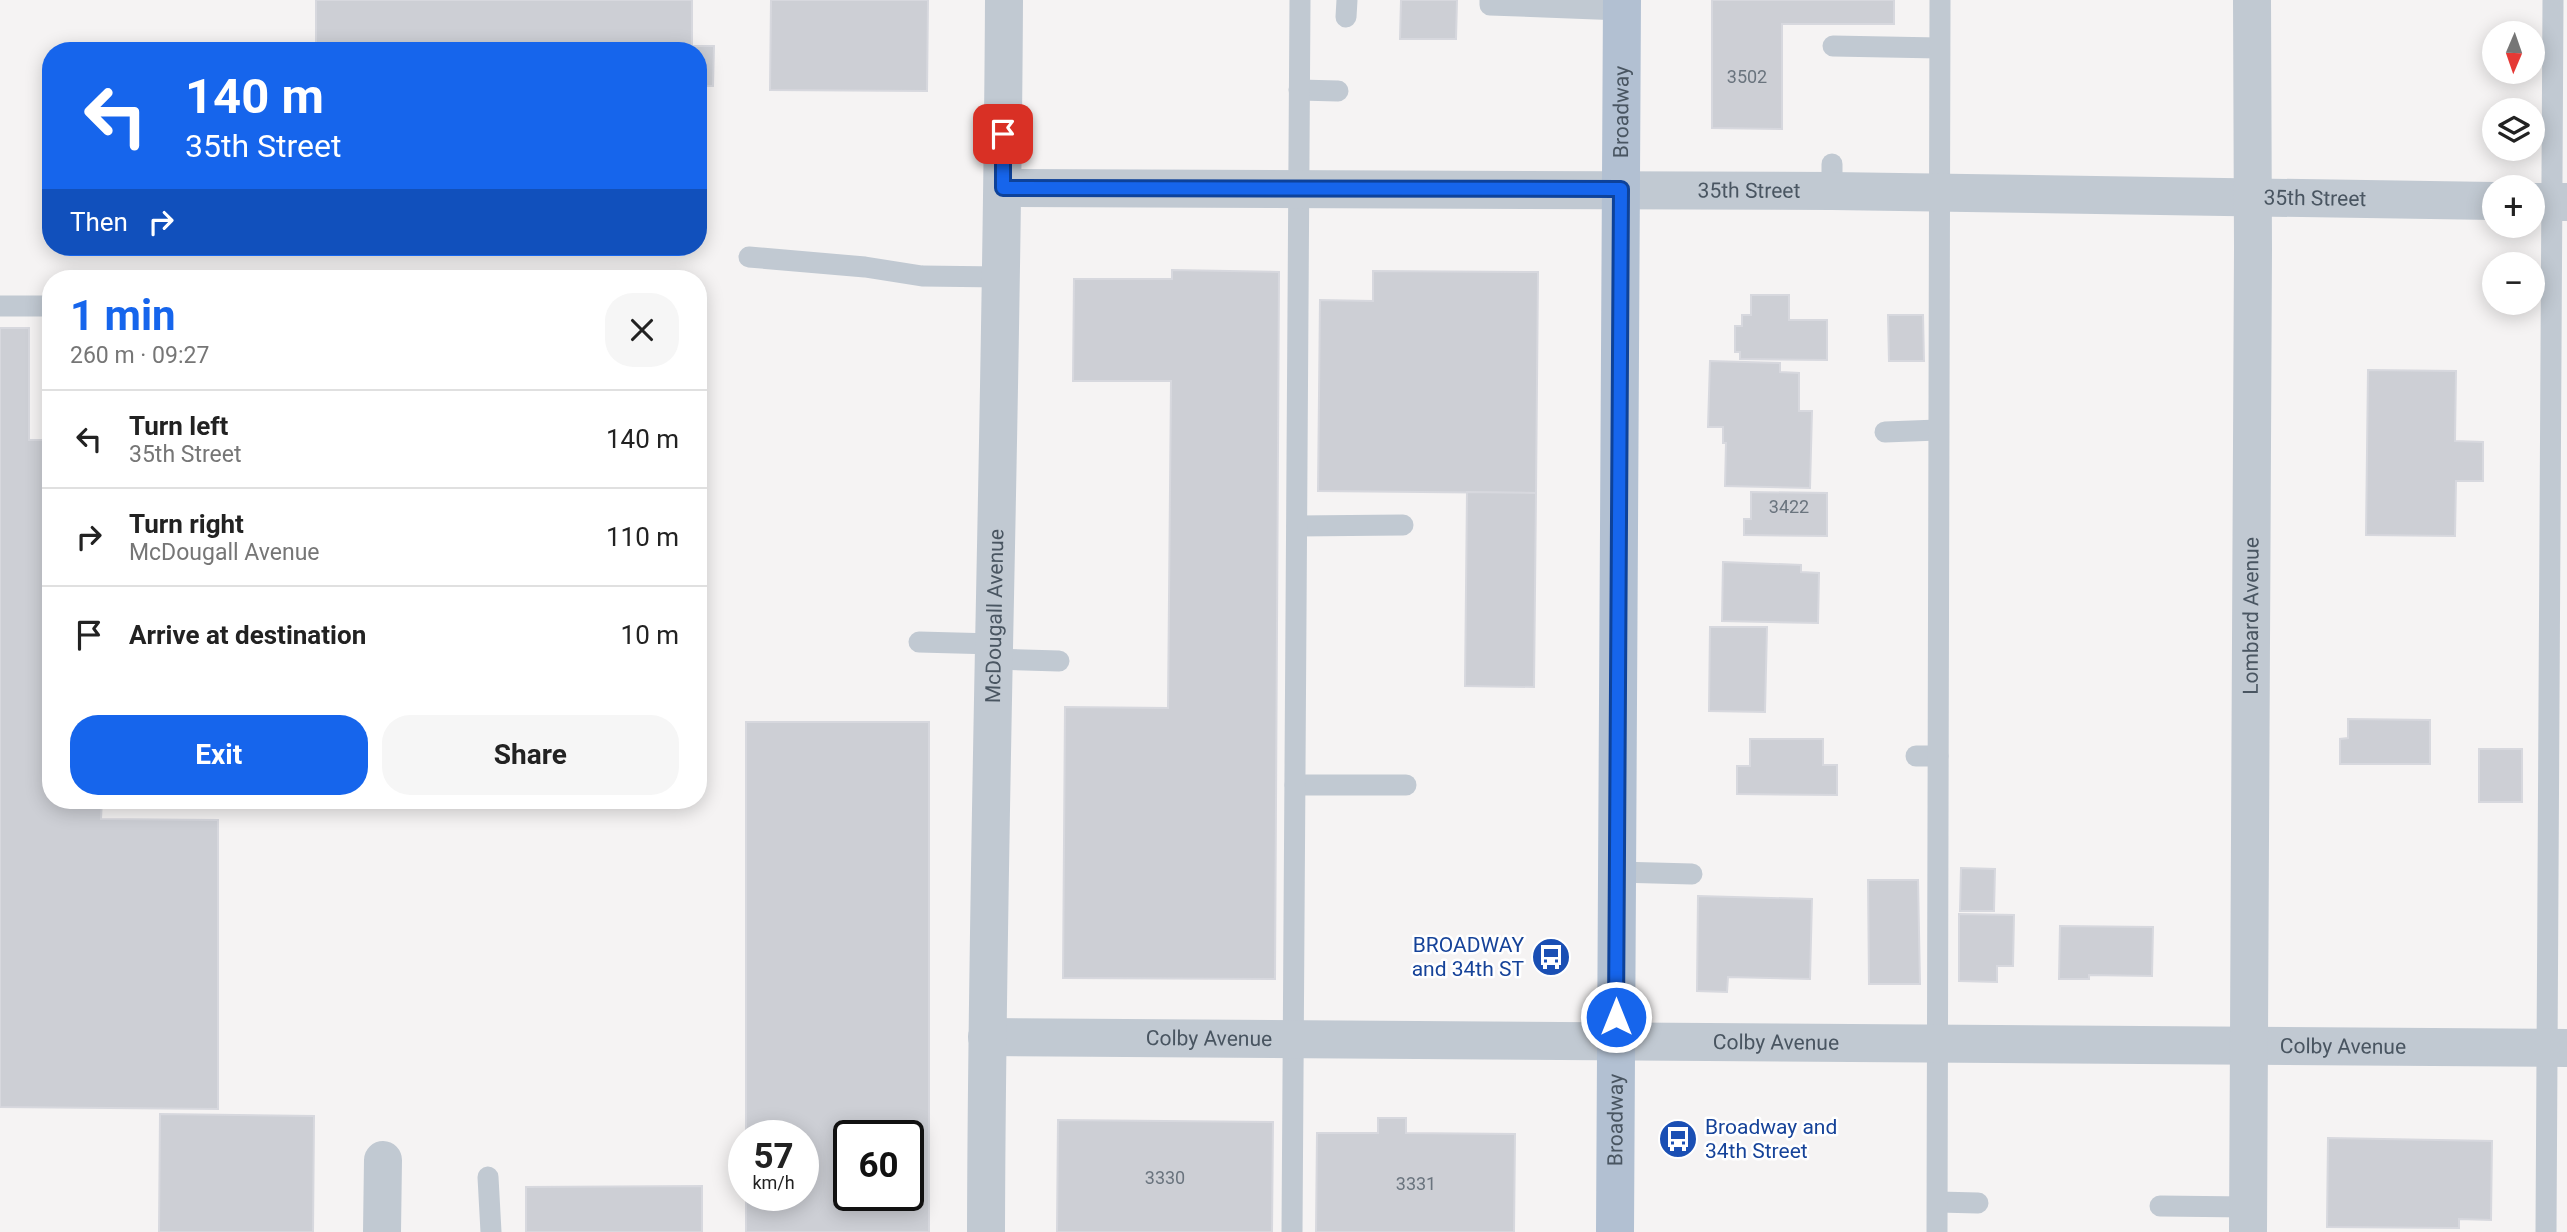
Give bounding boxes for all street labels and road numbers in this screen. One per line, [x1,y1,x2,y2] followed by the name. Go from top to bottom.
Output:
[1609,66,1634,158] street label: Broadway
[1698,179,1801,203] street label: 35th Street
[2263,186,2367,211] street label: 35th Street
[981,529,1008,703] street label: McDougall Avenue
[2239,537,2264,695] street label: Lombard Avenue
[1146,1026,1272,1051] street label: Colby Avenue
[1713,1030,1839,1055] street label: Colby Avenue
[2280,1034,2406,1059] street label: Colby Avenue
[1603,1074,1628,1166] street label: Broadway

